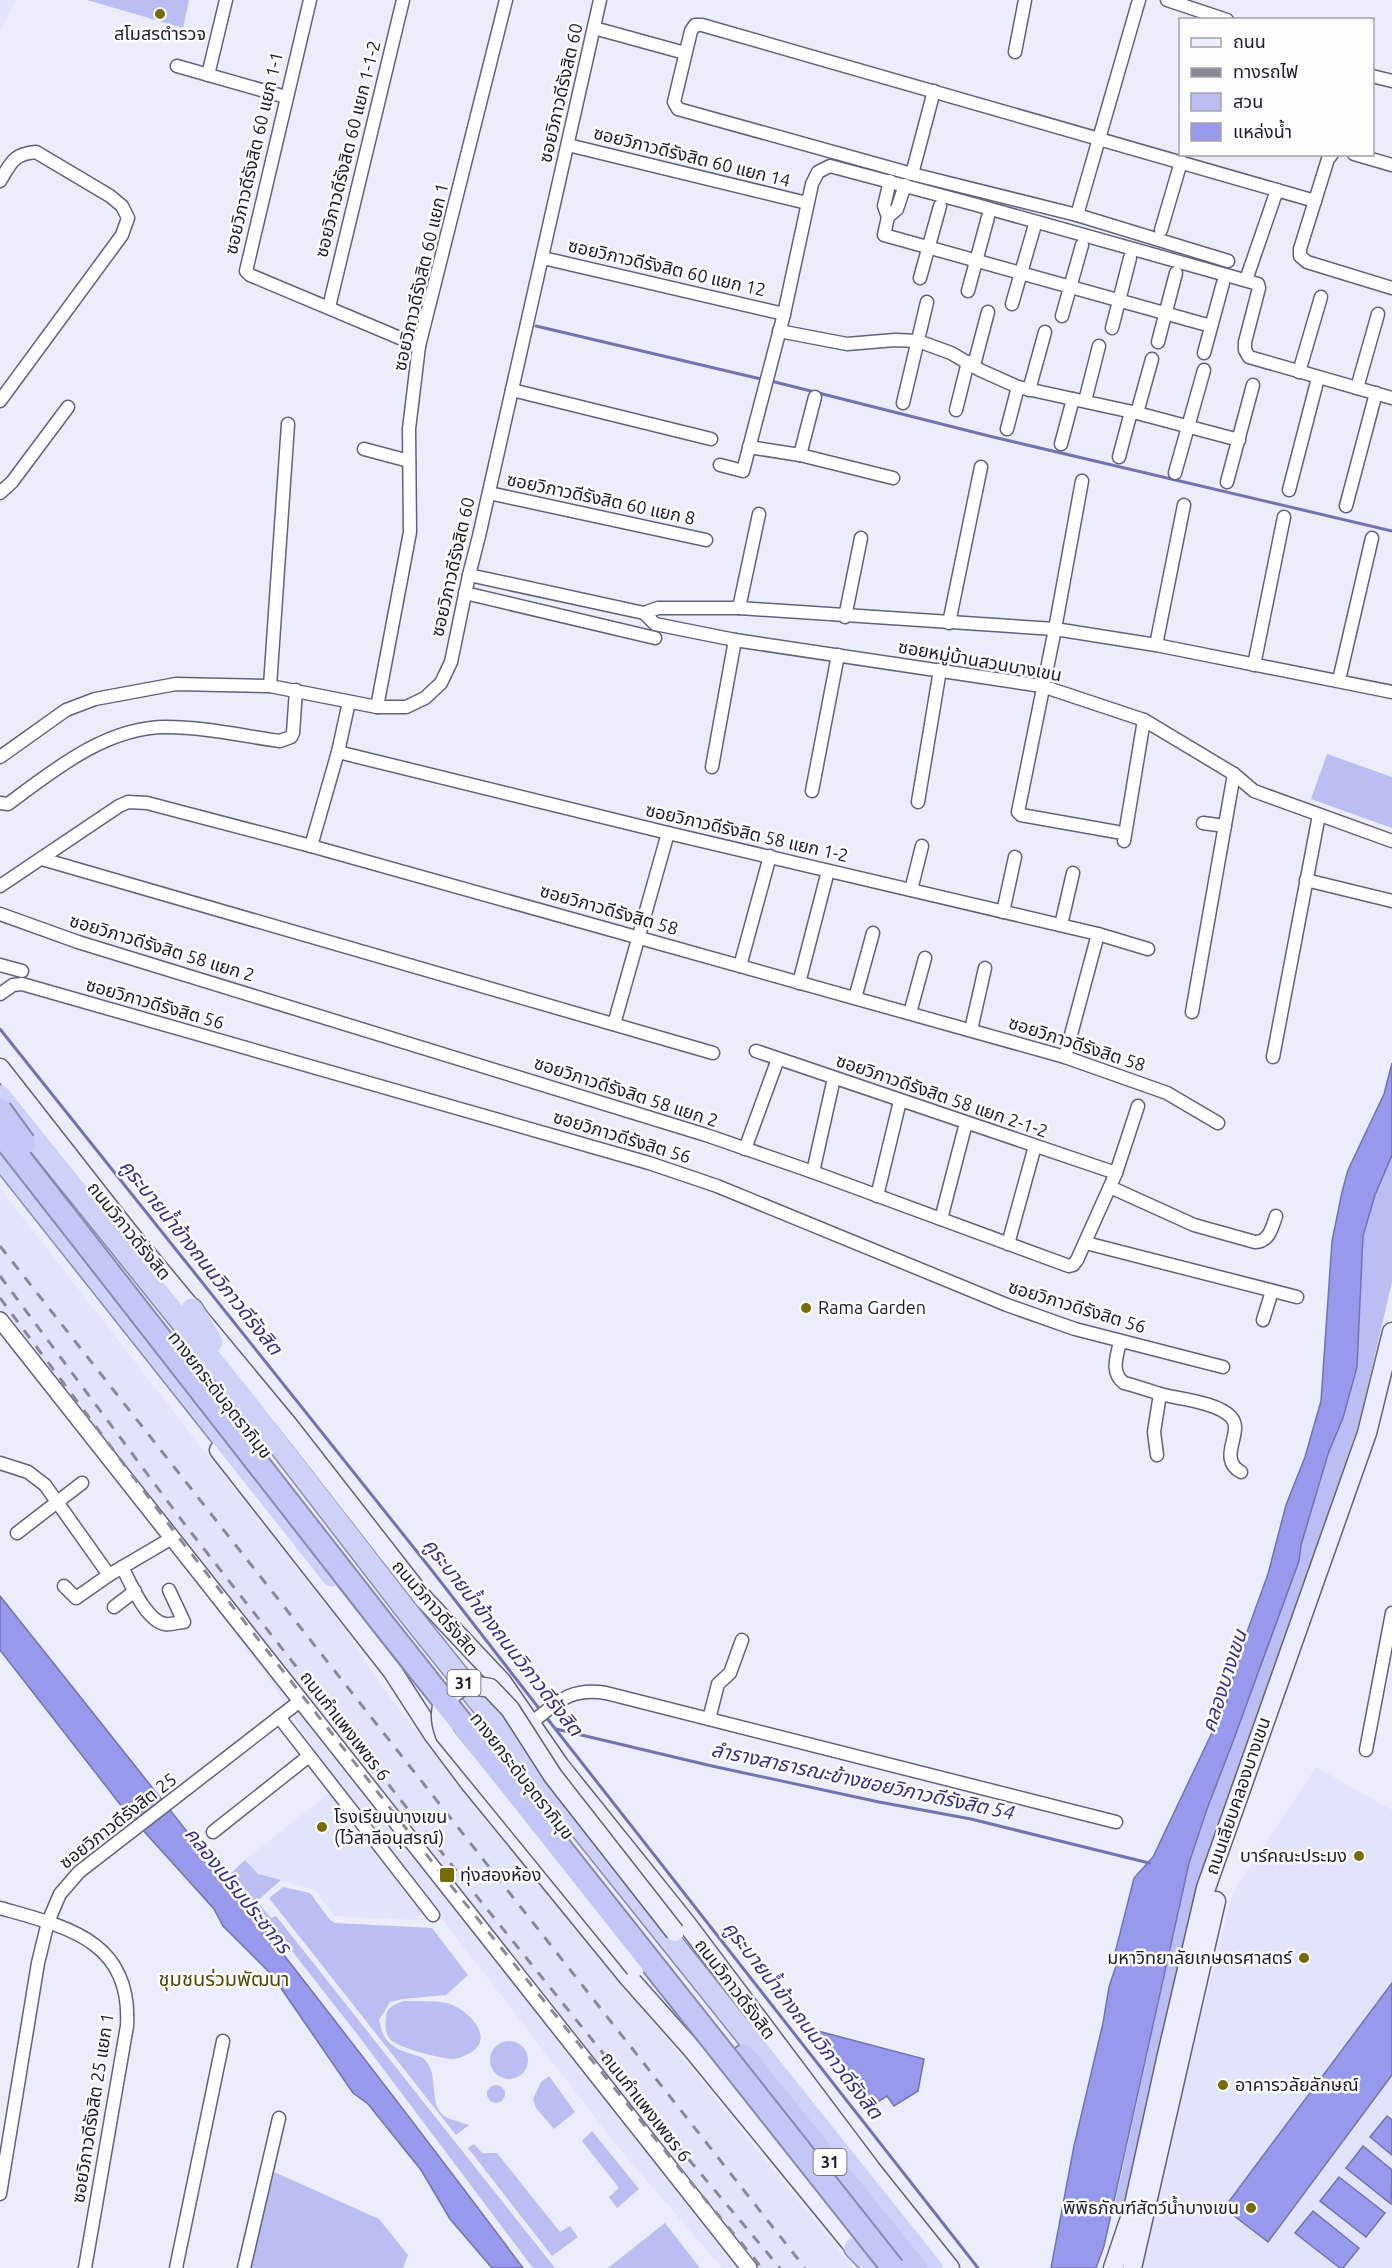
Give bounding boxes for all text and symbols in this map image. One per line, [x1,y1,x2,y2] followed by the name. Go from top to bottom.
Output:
[153,7,167,21] marker: สโมสรตำรวจ
[1179,18,1374,156] legend
[534,21,586,165] street label: ซอยวิภาวดีรังสิต 60
[114,23,206,43] place label: สโมสรตำรวจ
[1233,31,1266,51] text: ถนน
[310,38,384,259] street label: ซอยวิภาวดีรังสิต 60 แยก 1-1-2
[220,49,286,256] street label: ซอยวิภาวดีรังสิต 60 แยก 1-1
[1233,61,1298,81] text: ทางรถไฟ
[1233,91,1263,111] text: สวน
[1233,119,1292,141] text: แหล่งน้ำ
[592,122,793,190] street label: ซอยวิภาวดีรังสิต 60 แยก 14
[389,181,451,373] street label: ซอยวิภาวดีรังสิต 60 แยก 1
[566,235,768,300] street label: ซอยวิภาวดีรังสิต 60 แยก 12
[505,468,697,528] street label: ซอยวิภาวดีรังสิต 60 แยก 8
[426,495,478,639] street label: ซอยวิภาวดีรังสิต 60
[896,636,1064,687] street label: ซอยหมู่บ้านสวนบางเขน
[644,799,851,865] street label: ซอยวิภาวดีรังสิต 58 แยก 1-2
[538,880,681,938] street label: ซอยวิภาวดีรังสิต 58
[67,909,257,985] street label: ซอยวิภาวดีรังสิต 58 แยก 2
[84,974,227,1032] street label: ซอยวิภาวดีรังสิต 56
[1006,1012,1148,1075] street label: ซอยวิภาวดีรังสิต 58
[834,1049,1051,1141] street label: ซอยวิภาวดีรังสิต 58 แยก 2-1-2
[532,1052,721,1130] street label: ซอยวิภาวดีรังสิต 58 แยก 2
[551,1106,693,1166] street label: ซอยวิภาวดีรังสิต 56
[114,1153,290,1361] water label: คูระบายน้ำข้างถนนวิภาวดีรังสิต
[84,1177,175,1283] street label: ถนนวิภาวดีรังสิต
[1006,1276,1148,1336] street label: ซอยวิภาวดีรังสิต 56
[818,1297,926,1317] place label: Rama Garden
[799,1301,813,1315] marker: Rama Garden
[163,1327,277,1463] street label: ทางยกระดับอุตราภิมุข
[418,1532,590,1742] water label: คูระบายน้ำข้างถนนวิภาวดีรังสิต
[389,1555,483,1659] street label: ถนนวิภาวดีรังสิต
[1196,1625,1251,1735] water label: คลองบางเขน
[297,1667,395,1784] street label: ถนนกำแพงเพชร 6
[448,1670,480,1696] road number: 31
[465,1708,579,1844] street label: ทางยกระดับอุตราภิมุข
[1201,1714,1273,1877] street label: ถนนเลียบคลองบางเขน
[709,1737,1017,1824] water label: ลำรางสาธารณะข้างซอยวิภาวดีรังสิต 54
[55,1768,180,1872] street label: ซอยวิภาวดีรังสิต 25
[334,1806,447,1849] place label: โรงเรียนบางเขน (ไว้สาลีอนุสรณ์)
[315,1820,329,1834] marker: โรงเรียนบางเขน (ไว้สาลีอนุสรณ์)
[181,1822,297,1958] water label: คลองเปรมประชากร
[1240,1845,1347,1865] place label: บาร์คณะประมง
[1352,1849,1366,1863] marker: บาร์คณะประมง
[460,1864,542,1886] place label: ทุ่งสองห้อง
[438,1866,456,1884] marker: ทุ่งสองห้อง
[718,1915,890,2125] water label: คูระบายน้ำข้างถนนวิภาวดีรังสิต
[692,1934,780,2042] street label: ถนนวิภาวดีรังสิต
[1107,1947,1293,1967] place label: มหาวิทยาลัยเกษตรศาสตร์
[1297,1951,1311,1965] marker: มหาวิทยาลัยเกษตรศาสตร์
[159,1967,289,1991] district label: ชุมชนร่วมพัฒนา
[67,2011,117,2204] street label: ซอยวิภาวดีรังสิต 25 แยก 1
[598,2048,696,2165] street label: ถนนกำแพงเพชร 6
[1235,2074,1359,2094] place label: อาคารวลัยลักษณ์
[1216,2078,1230,2092] marker: อาคารวลัยลักษณ์
[814,2149,846,2175] road number: 31
[1063,2195,1239,2217] place label: พิพิธภัณฑ์สัตว์น้ำบางเขน
[1244,2201,1258,2215] marker: พิพิธภัณฑ์สัตว์น้ำบางเขน

